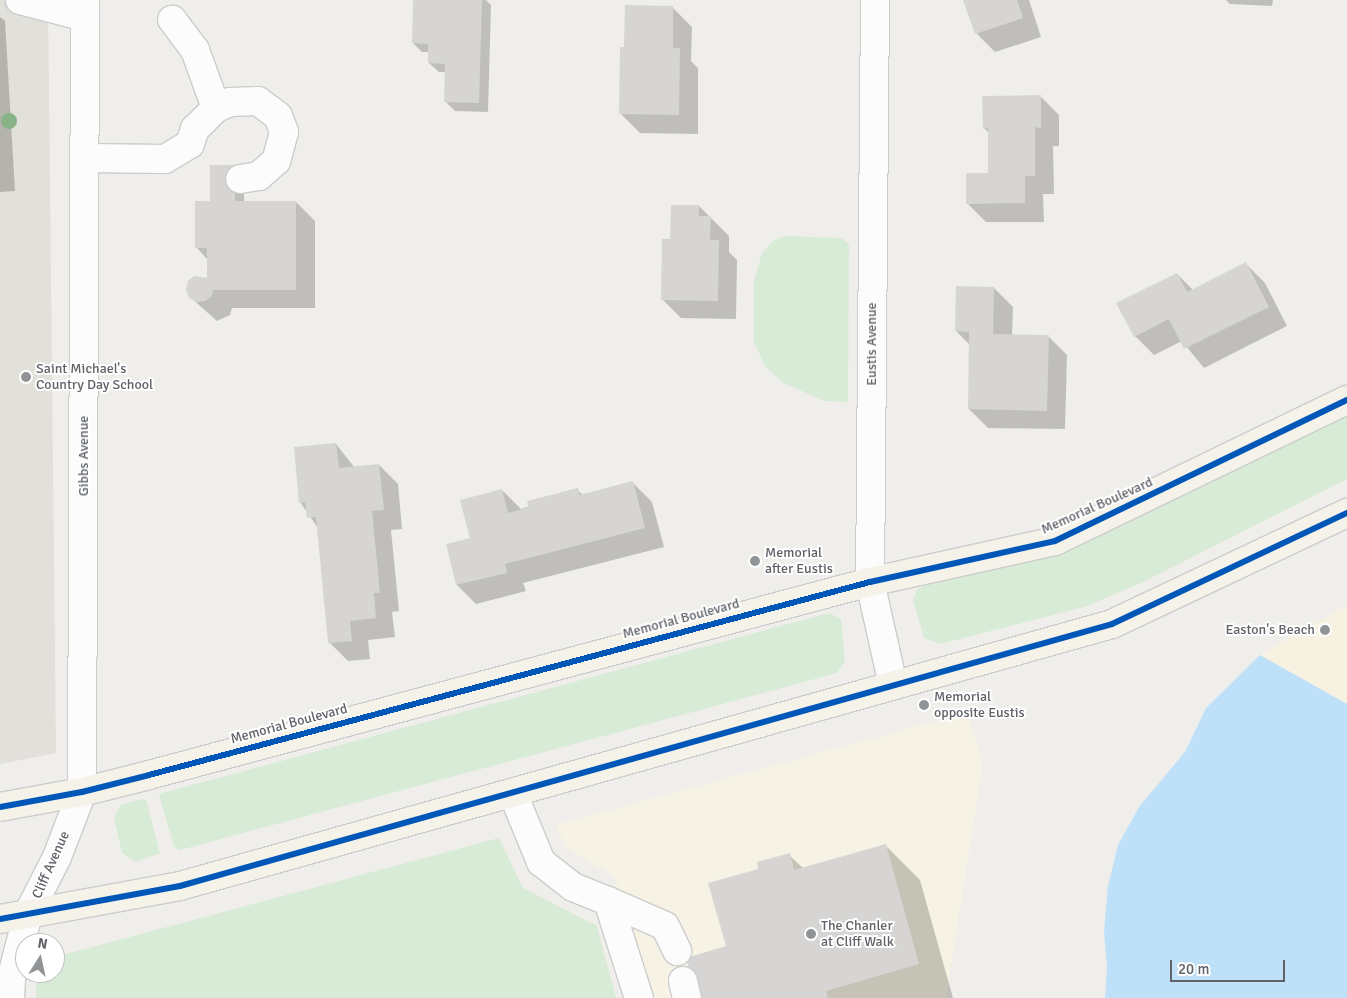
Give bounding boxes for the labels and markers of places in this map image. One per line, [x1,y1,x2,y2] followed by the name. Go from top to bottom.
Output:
[36,361,153,394] place label: Saint Michael's Country Day School
[20,371,32,383] marker: Saint Michael's Country Day School
[765,545,833,578] place label: Memorial after Eustis
[749,555,761,567] marker: Memorial after Eustis
[1225,622,1315,638] place label: Easton's Beach
[1319,624,1331,636] marker: Easton's Beach
[934,689,1025,722] place label: Memorial opposite Eustis
[918,699,930,711] marker: Memorial opposite Eustis
[821,918,894,950] place label: The Chanler at Cliff Walk
[805,928,817,940] marker: The Chanler at Cliff Walk

